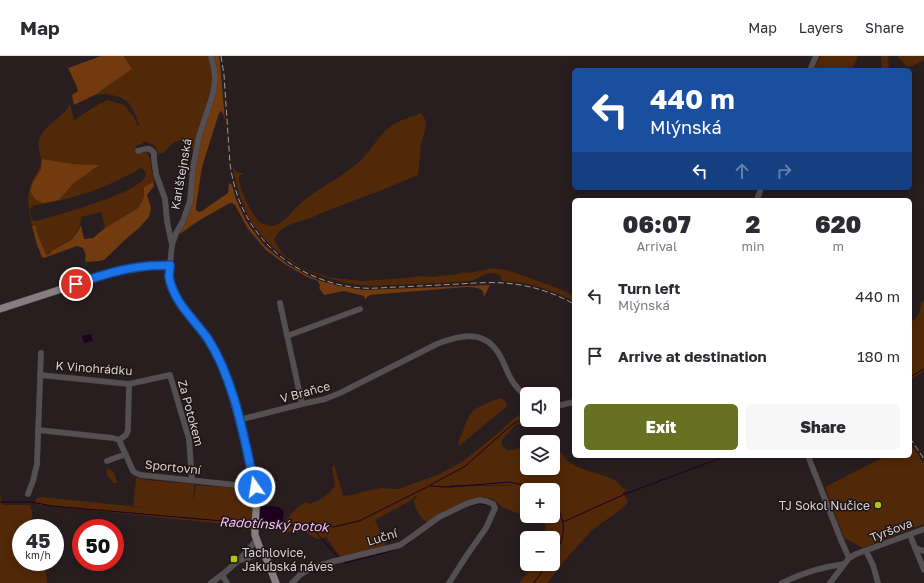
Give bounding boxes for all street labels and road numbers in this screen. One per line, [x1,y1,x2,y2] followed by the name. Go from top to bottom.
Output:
[167,137,195,211] street label: Karlštejnská
[55,358,133,378] street label: K Vinohrádku
[175,378,207,448] street label: Za Potokem
[278,378,332,406] street label: V Braňce
[144,457,203,477] street label: Sportovní
[868,515,914,545] street label: Tyršova
[365,525,400,549] street label: Luční

